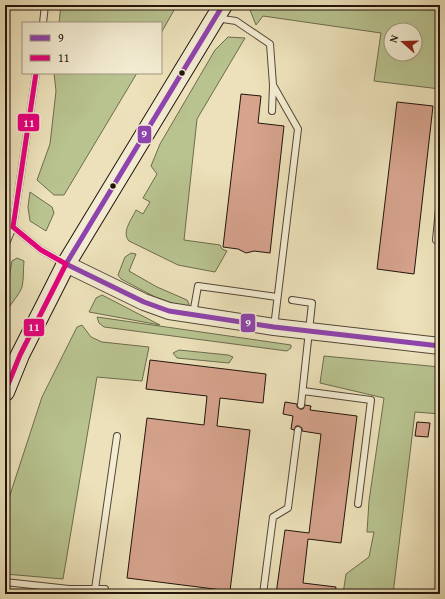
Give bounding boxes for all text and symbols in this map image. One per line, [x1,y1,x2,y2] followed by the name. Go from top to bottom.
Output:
[22,22,162,74] legend
[383,22,423,62] north arrow
[58,29,64,46] text: 9
[385,32,403,45] text: N
[58,49,70,66] text: 11
[177,68,187,78] unlabelled marker
[17,113,40,132] line badge: 11
[23,115,35,131] text: 11
[137,125,152,144] line badge: 9
[141,126,147,142] text: 9
[108,181,118,191] unlabelled marker
[240,313,256,333] line badge: 9
[245,315,251,331] text: 9
[23,318,45,337] line badge: 11
[28,319,40,335] text: 11

